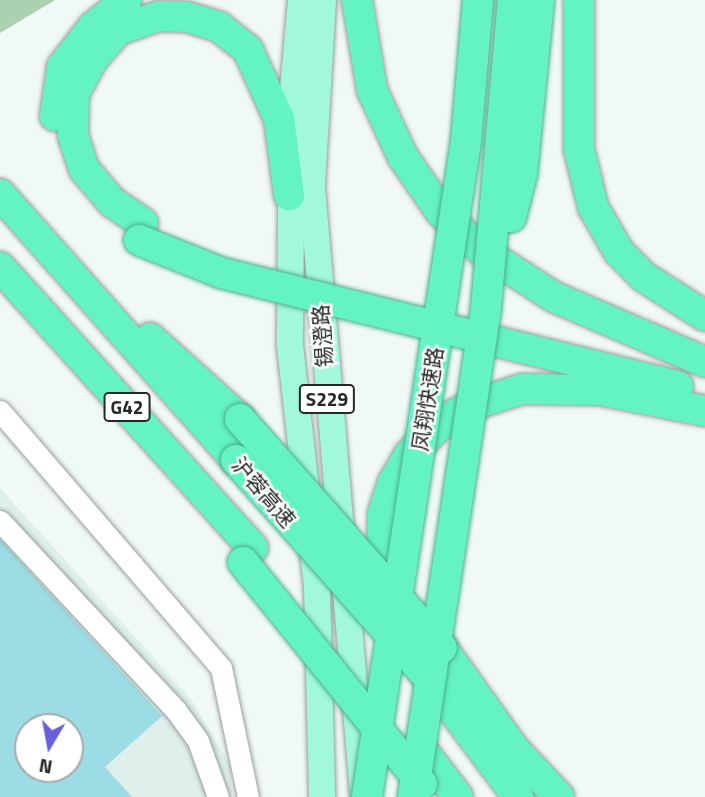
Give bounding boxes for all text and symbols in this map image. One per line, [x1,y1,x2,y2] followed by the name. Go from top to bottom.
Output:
[307,304,337,368] street label: 锡澄路
[406,345,448,453] street label: 凤翔快速路
[297,384,357,414] road number: S229
[102,392,152,422] road number: G42
[227,452,301,532] street label: 沪蓉高速
[14,713,84,783] north arrow
[37,752,55,783] text: N

